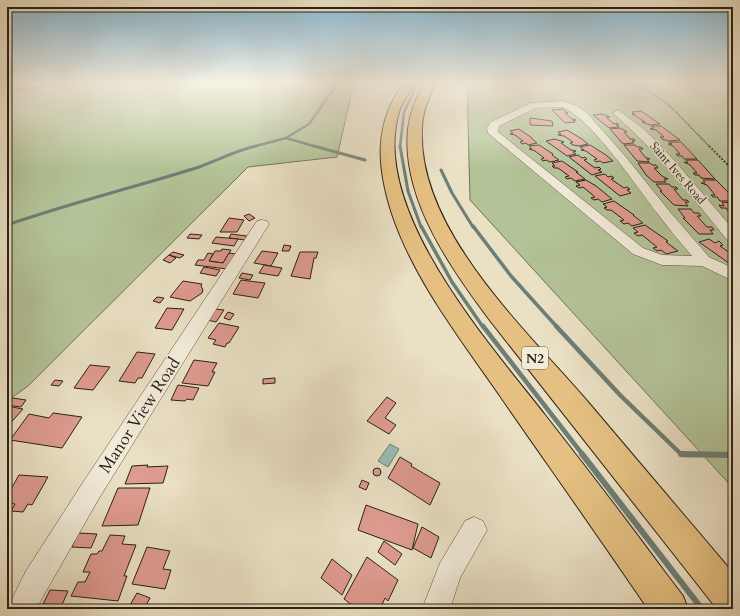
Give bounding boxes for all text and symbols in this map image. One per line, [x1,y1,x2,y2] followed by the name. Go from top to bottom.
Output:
[646,138,710,208] street label: Saint Ives Road
[522,347,548,369] road number: N2
[93,353,185,478] street label: Manor View Road

